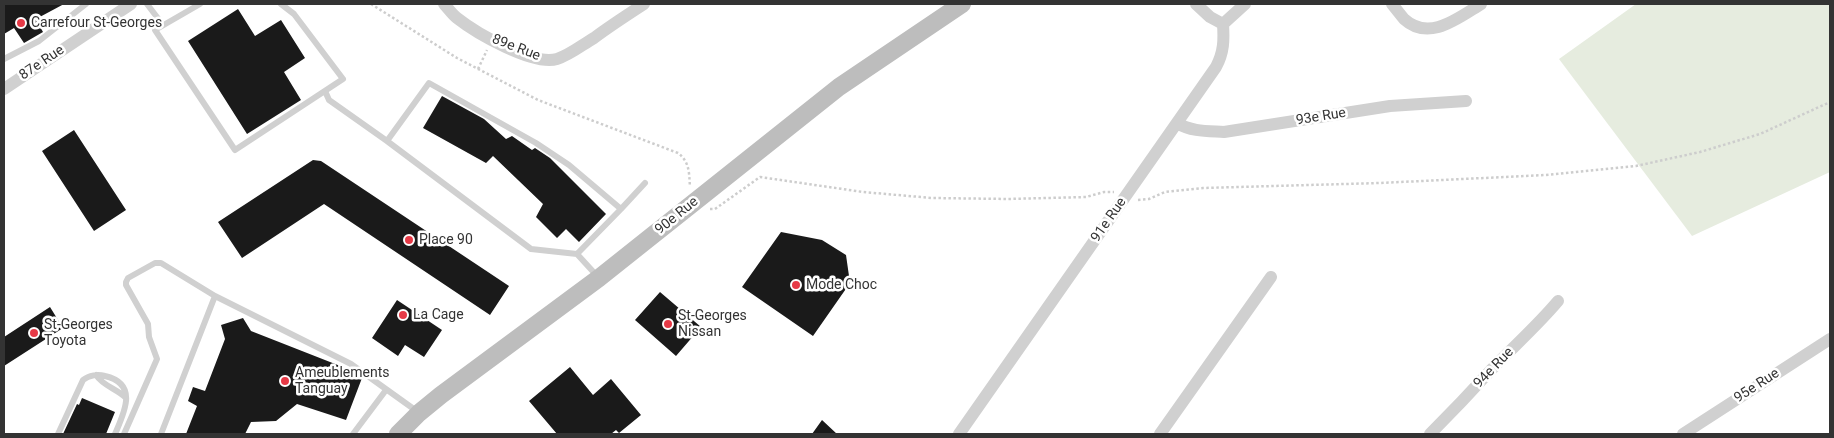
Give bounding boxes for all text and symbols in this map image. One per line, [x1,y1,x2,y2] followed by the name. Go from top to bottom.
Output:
[31,15,162,31] place label: Carrefour St-Georges
[15,17,27,29] marker: Carrefour St-Georges
[489,31,543,65] street label: 89e Rue
[16,42,68,84] street label: 87e Rue
[1295,105,1347,129] street label: 93e Rue
[652,194,702,238] street label: 90e Rue
[1088,195,1130,245] street label: 91e Rue
[419,232,473,248] place label: Place 90
[403,234,415,246] marker: Place 90
[806,277,877,293] place label: Mode Choc
[790,279,802,291] marker: Mode Choc
[413,307,464,323] place label: La Cage
[678,308,747,341] place label: St-Georges Nissan
[397,309,409,321] marker: La Cage
[44,317,113,350] place label: St-Georges Toyota
[662,318,674,330] marker: St-Georges Nissan
[28,327,40,339] marker: St-Georges Toyota
[1470,344,1518,392] street label: 94e Rue
[295,365,389,398] place label: Ameublements Tanguay
[1731,365,1783,407] street label: 95e Rue
[279,375,291,387] marker: Ameublements Tanguay

